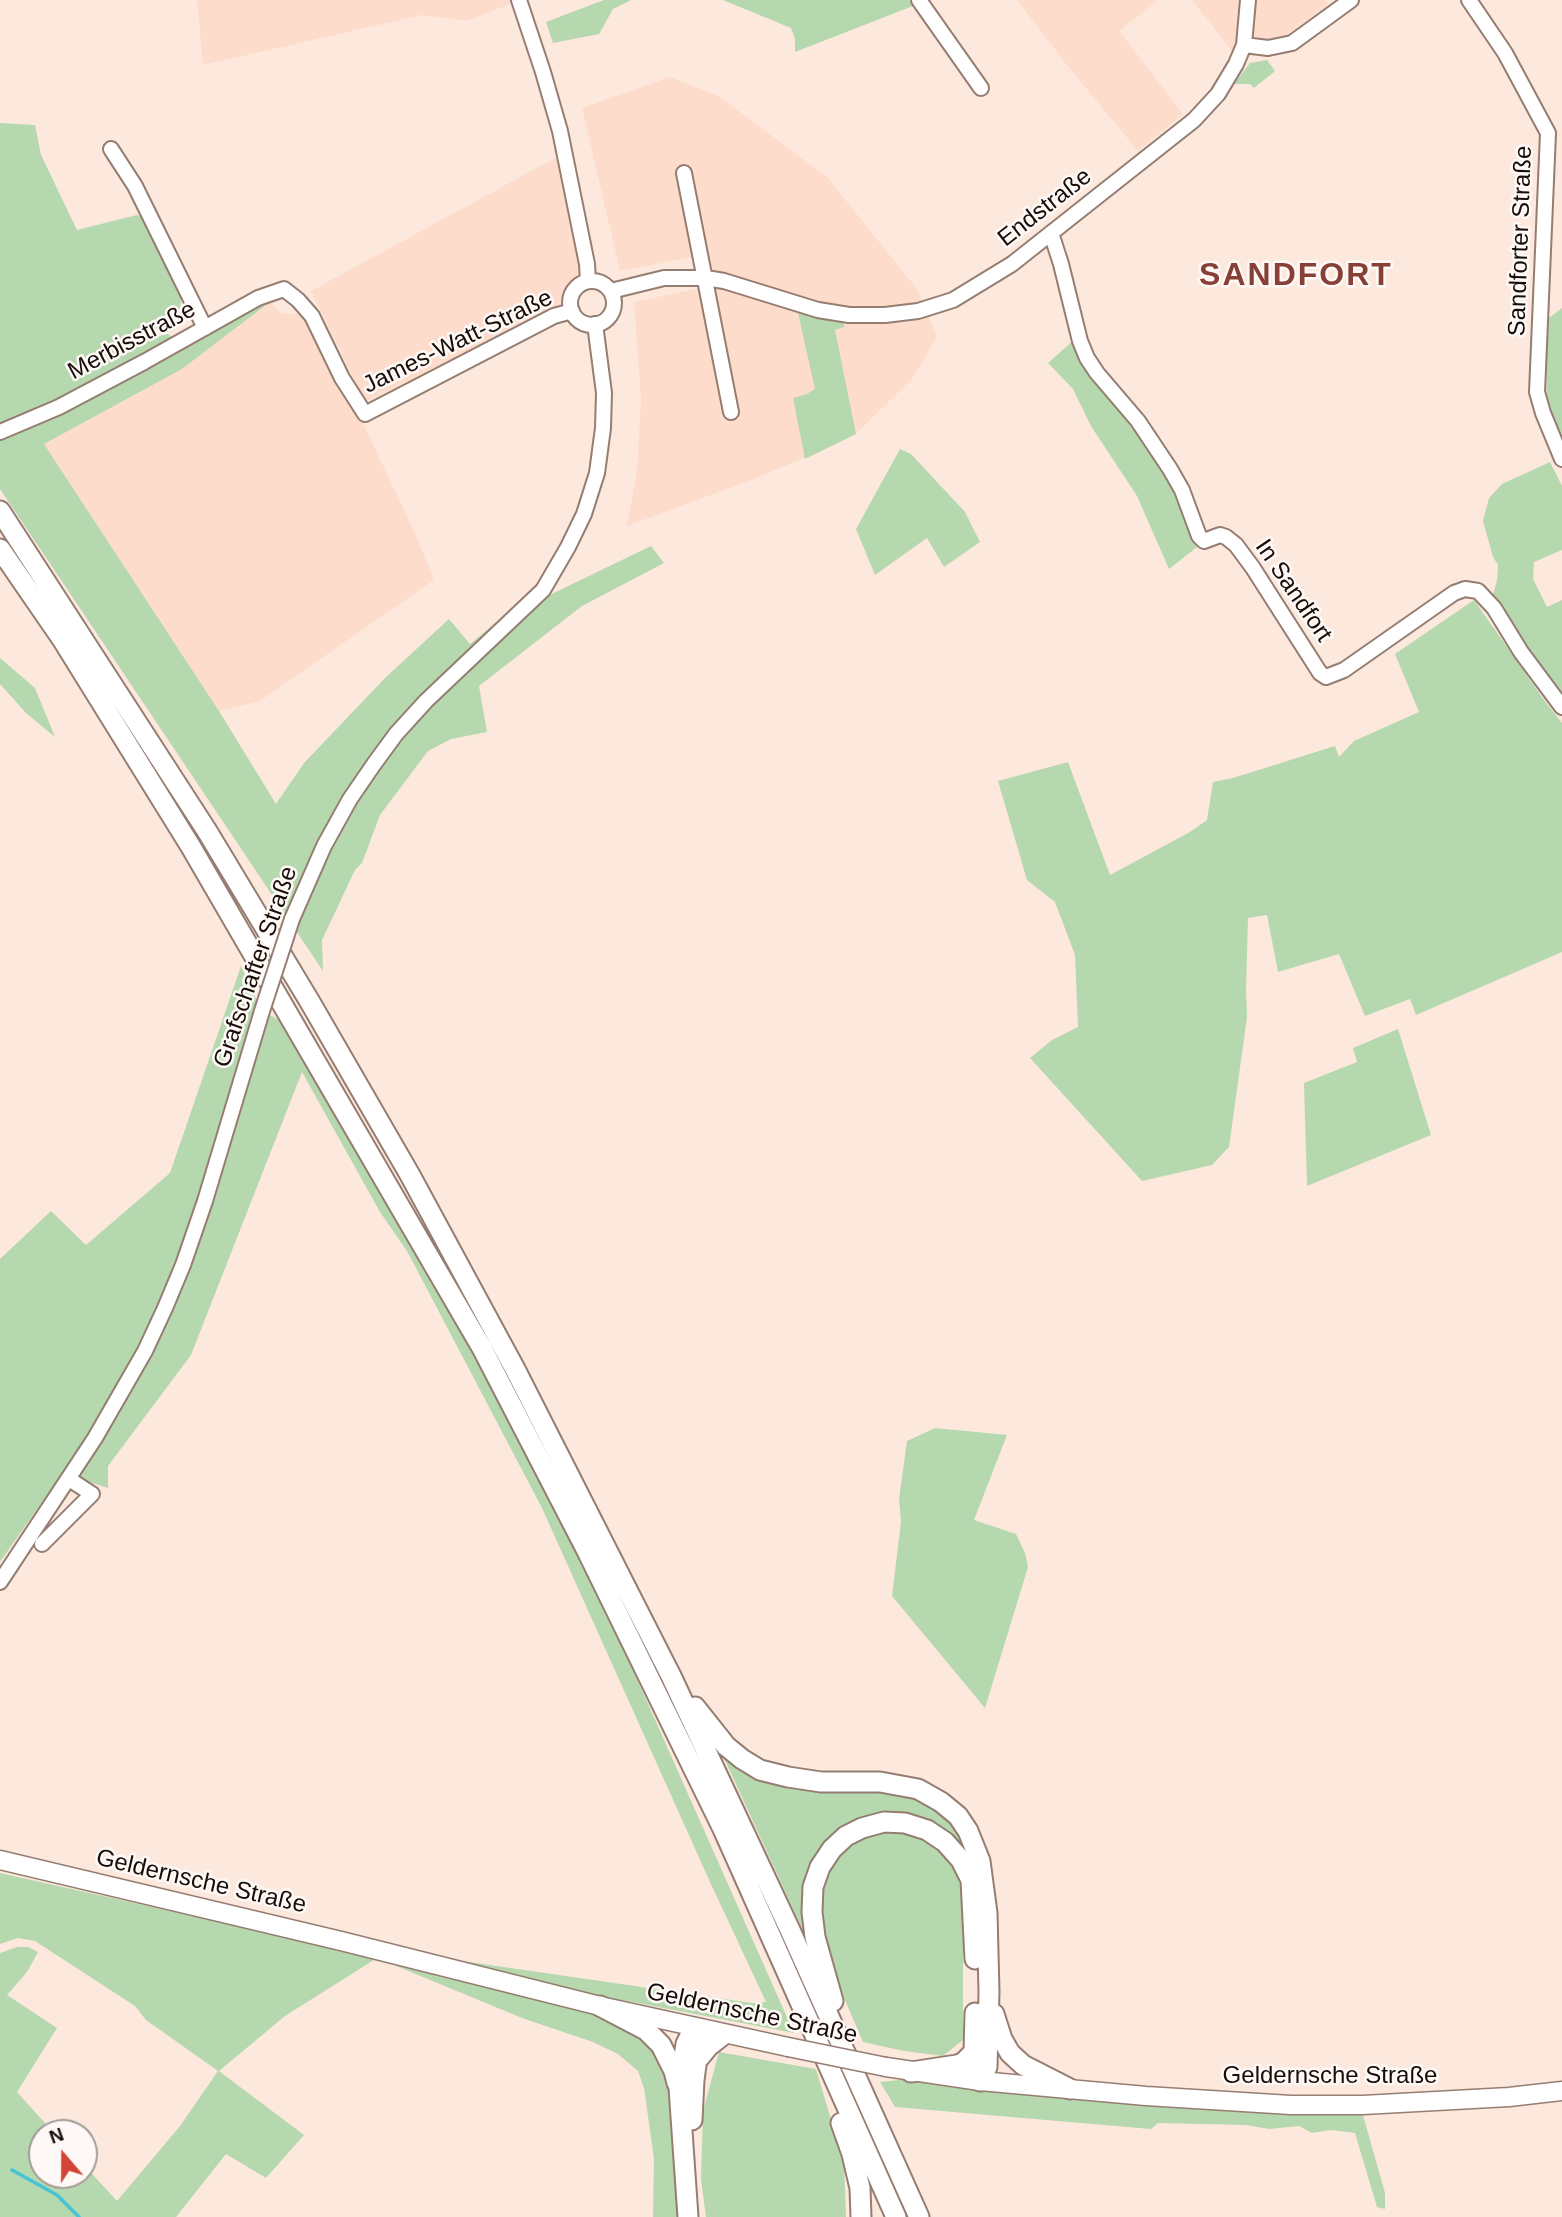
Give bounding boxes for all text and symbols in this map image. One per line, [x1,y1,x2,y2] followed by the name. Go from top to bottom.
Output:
[1503,145,1539,337] street label: Sandforter Straße
[993,163,1097,253] street label: Endstraße
[1200,257,1392,295] district label: SANDFORT
[359,284,557,400] street label: James-Watt-Straße
[63,295,201,387] street label: Merbisstraße
[1248,534,1338,648] street label: In Sandfort
[208,863,304,1071] street label: Grafschafter Straße
[93,1844,309,1920] street label: Geldernsche Straße
[644,1978,860,2050] street label: Geldernsche Straße
[1223,2062,1437,2090] street label: Geldernsche Straße
[28,2119,98,2189] north arrow
[46,2123,66,2148] text: N

